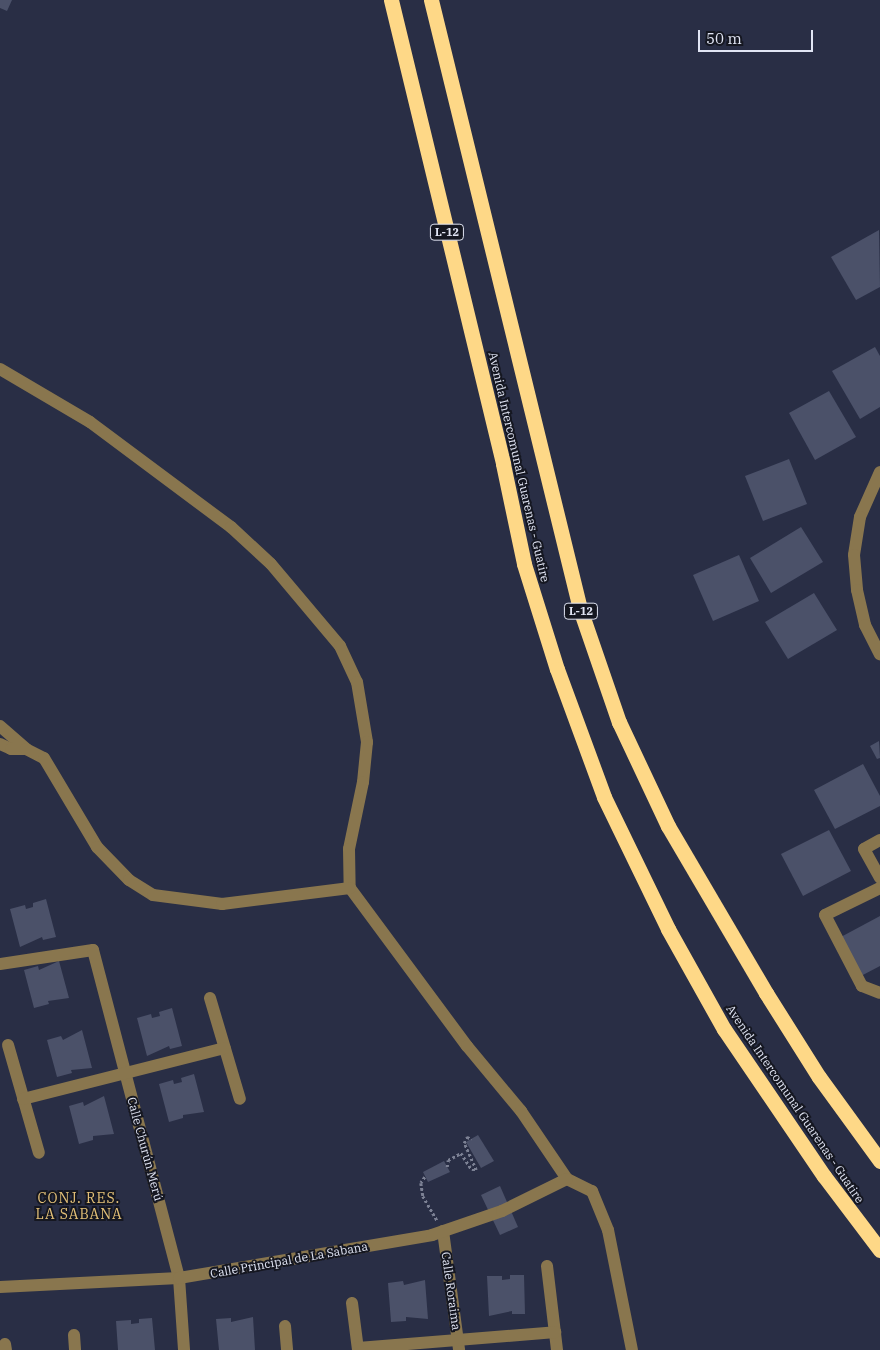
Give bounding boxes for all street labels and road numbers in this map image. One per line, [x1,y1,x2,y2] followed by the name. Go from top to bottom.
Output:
[430,223,464,240] road number: L-12
[485,350,553,584] street label: Avenida Intercomunal Guarenas - Guatire
[564,602,598,620] road number: L-12
[723,1002,867,1206] street label: Avenida Intercomunal Guarenas - Guatire
[124,1096,166,1202] street label: Calle Churún Merú
[209,1239,369,1281] street label: Calle Principal de La Sabana
[438,1251,464,1331] street label: Calle Roraima

